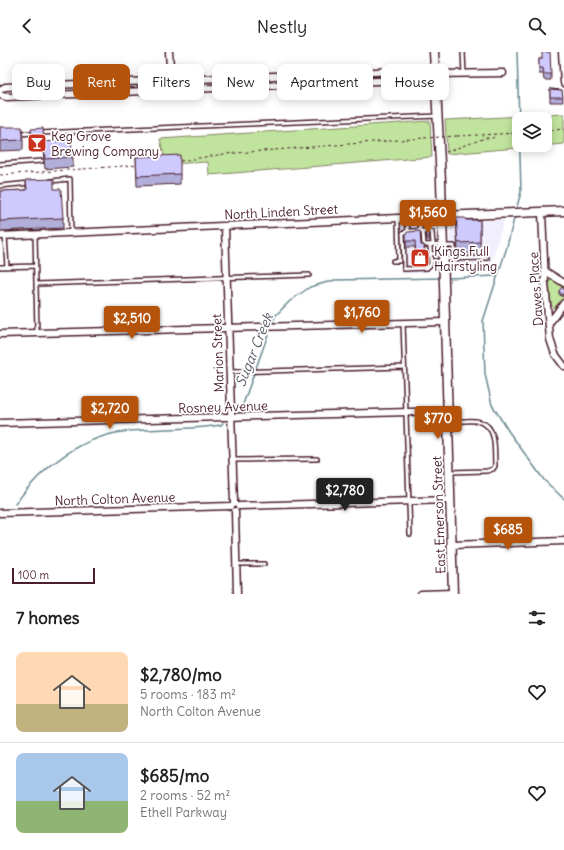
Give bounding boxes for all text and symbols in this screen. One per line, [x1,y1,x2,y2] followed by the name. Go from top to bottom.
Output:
[16,15,38,37] icon: back
[257,15,307,38] text: Nestly
[526,15,548,37] icon: search
[12,64,65,100] chip: Buy
[73,64,130,100] chip: Rent
[138,64,204,100] chip: Filters
[212,64,269,100] chip: New
[277,64,373,100] chip: Apartment
[381,64,449,100] chip: House
[512,112,552,152] map controls
[512,112,552,152] button: layers
[51,128,159,160] place label: Keg Grove Brewing Company
[26,132,48,154] bar icon: Keg Grove Brewing Company
[224,200,339,223] street label: North Linden Street
[395,200,461,234] pin: $1,560
[409,204,447,221] text: $1,560
[434,243,497,275] place label: Kings Full Hairstyling
[409,247,431,269] shop icon: Kings Full Hairstyling
[525,251,547,327] street label: Dawes Place
[329,300,395,334] pin: $1,760
[343,304,381,321] text: $1,760
[99,306,165,340] pin: $2,510
[113,310,151,327] text: $2,510
[231,310,277,389] water label: Sugar Creek
[208,313,228,393] street label: Marion Street
[77,396,143,430] pin: $2,720
[178,397,268,417] street label: Rosney Avenue
[90,400,130,417] text: $2,720
[414,406,462,440] pin: $770
[424,410,452,427] text: $770
[428,455,450,574] street label: East Emerson Street
[312,478,378,512] pin: $2,780
[325,482,365,499] text: $2,780
[54,488,176,510] street label: North Colton Avenue
[484,517,532,551] pin: $685
[493,521,523,538] text: $685
[12,566,95,585] scale bar
[18,568,49,582] text: 100 m
[16,607,80,629] text: 7 homes
[526,607,548,629] icon: filters
[140,664,222,686] text: $2,780/mo
[48,668,96,716] icon: home
[526,681,548,703] icon: heart
[140,686,236,703] text: 5 rooms · 183 m²
[140,703,261,720] text: North Colton Avenue
[140,765,209,787] text: $685/mo
[48,769,96,817] icon: home
[526,782,548,804] icon: heart
[140,787,230,804] text: 2 rooms · 52 m²
[140,804,227,821] text: Ethell Parkway

